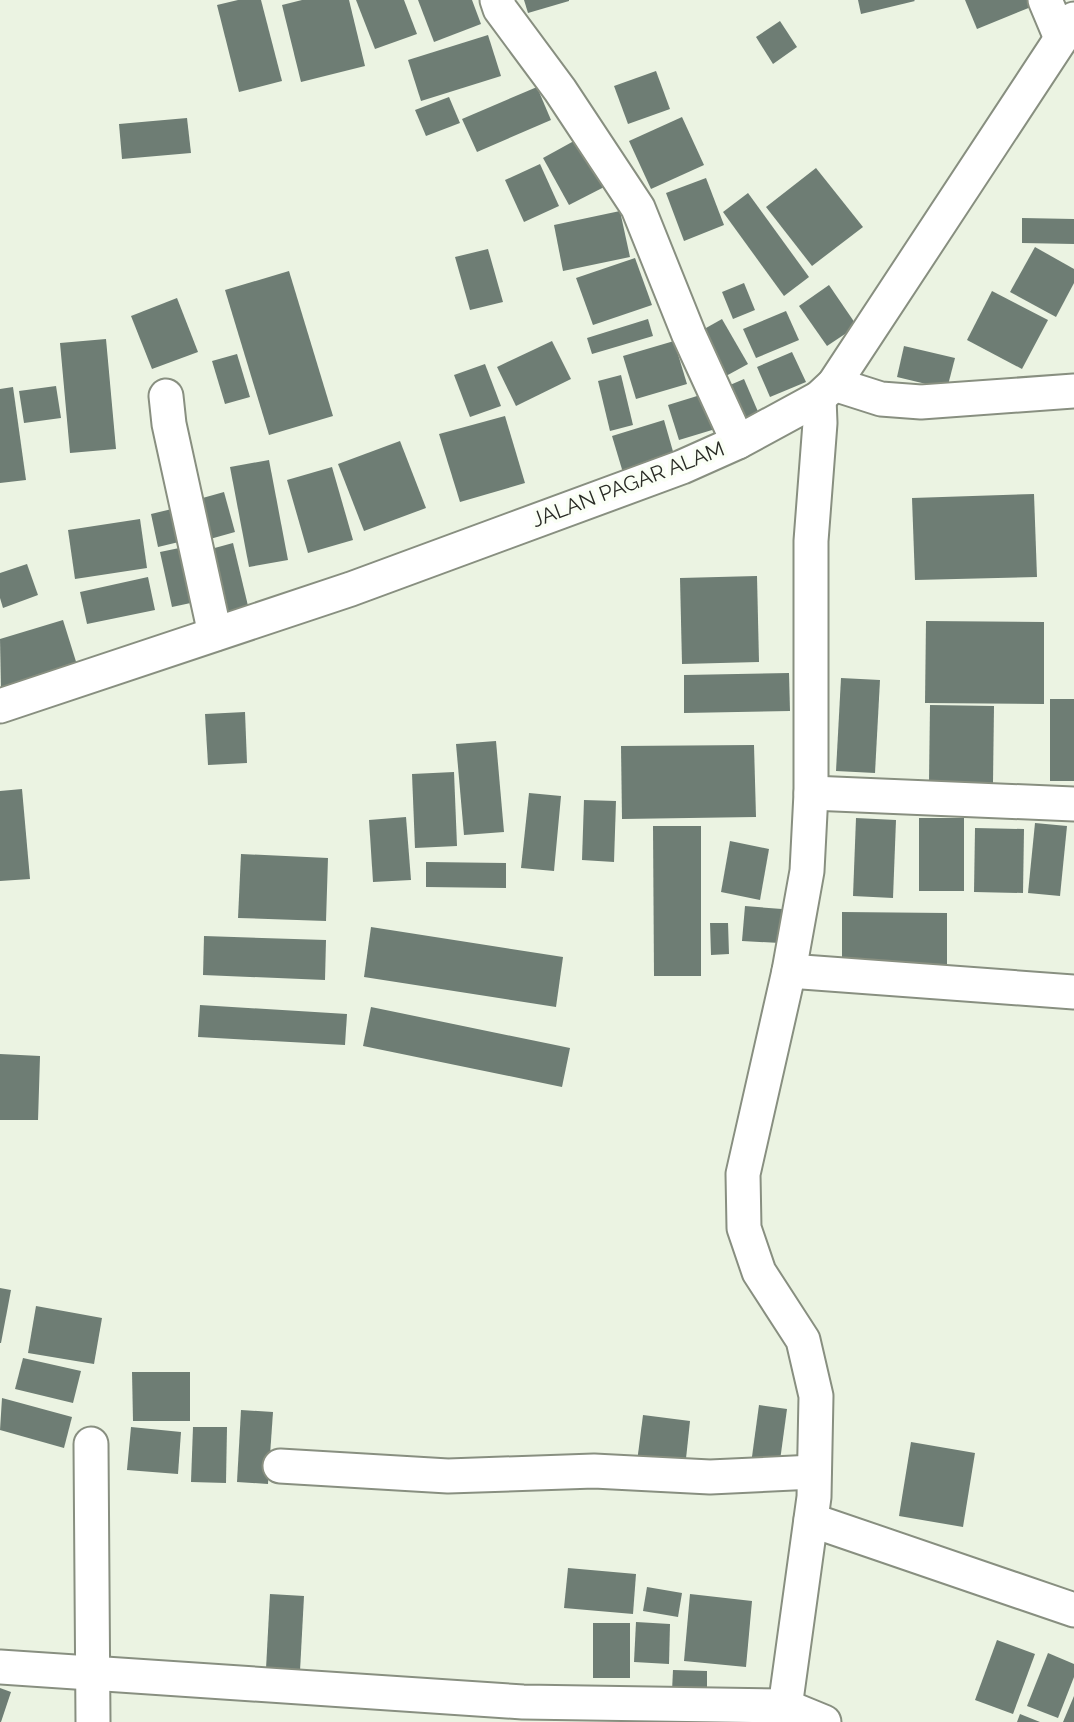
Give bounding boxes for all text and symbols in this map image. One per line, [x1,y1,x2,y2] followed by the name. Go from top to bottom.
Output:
[528,436,728,532] street label: JALAN PAGAR ALAM

